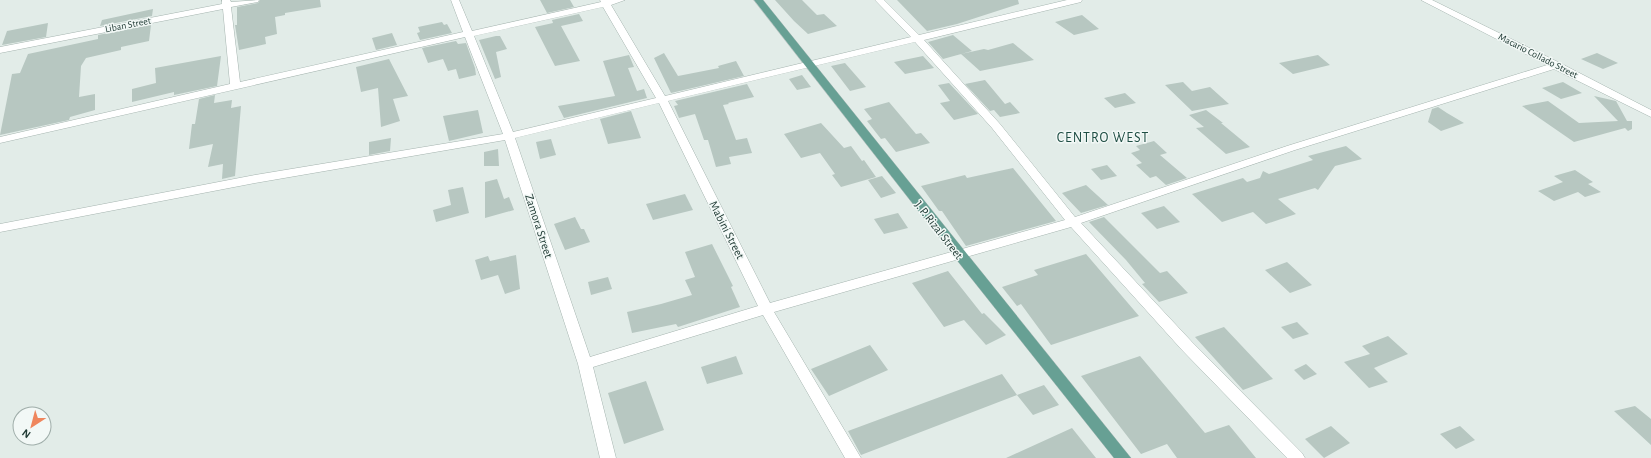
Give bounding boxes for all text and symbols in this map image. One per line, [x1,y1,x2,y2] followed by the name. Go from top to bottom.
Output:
[104,15,153,34] street label: Liban Street
[1497,32,1580,81] street label: Macario Collado Street
[1057,131,1149,145] district label: CENTRO WEST
[523,192,555,260] street label: Zamora Street
[707,199,747,261] street label: Mabini Street
[913,199,965,261] street label: J. P. Rizal Street
[12,406,52,446] north arrow
[20,427,33,440] text: N

